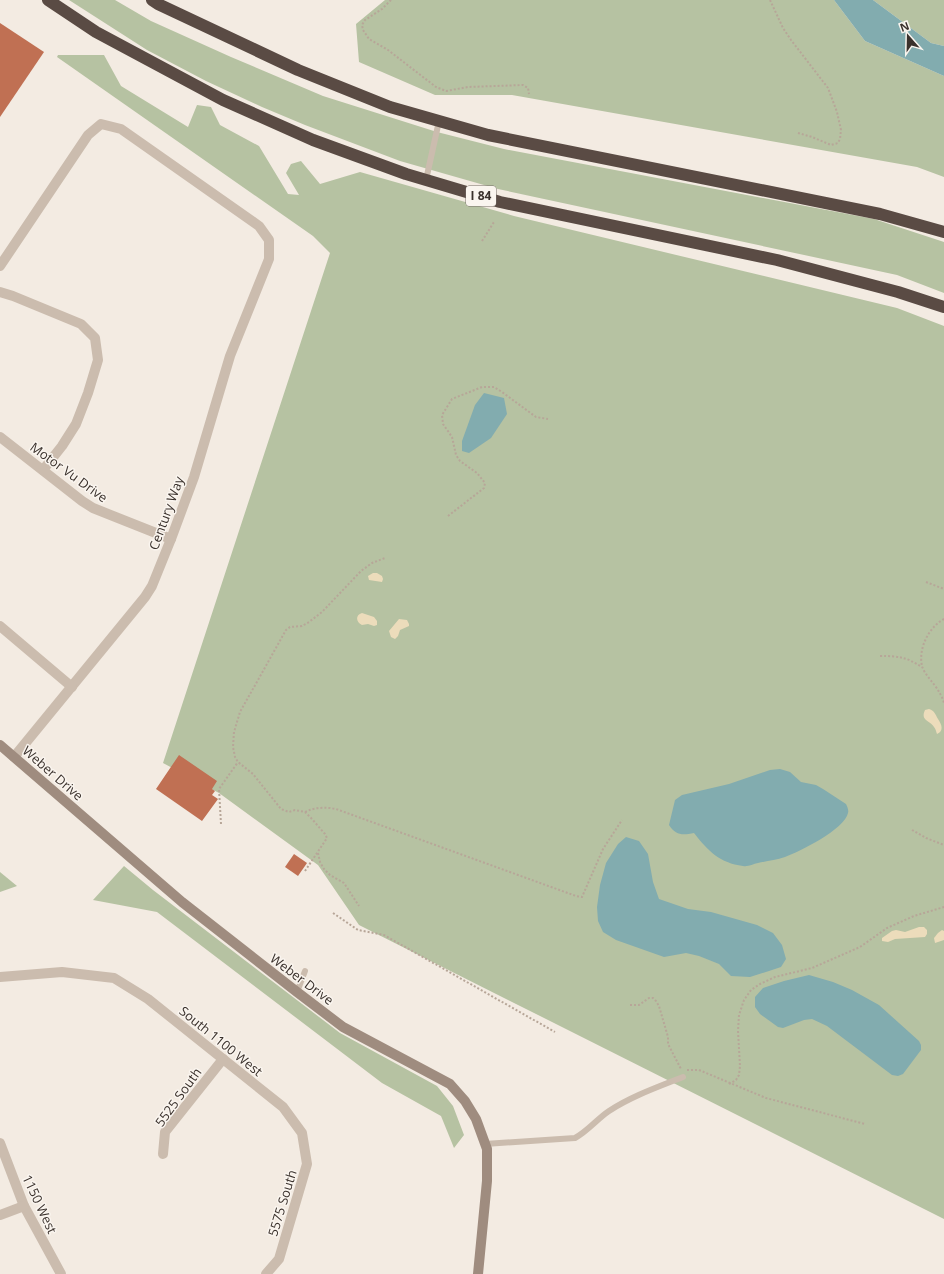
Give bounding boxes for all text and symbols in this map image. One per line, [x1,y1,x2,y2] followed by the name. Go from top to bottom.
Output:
[888,16,928,56] north arrow
[898,18,911,35] text: N
[466,186,496,206] road number: I 84
[27,438,111,506] street label: Motor Vu Drive
[144,473,188,552] street label: Century Way
[19,742,87,804] street label: Weber Drive
[267,949,337,1009] street label: Weber Drive
[176,1002,267,1080] street label: South 1100 West
[151,1064,205,1130] street label: 5525 South
[263,1168,301,1238] street label: 5575 South
[18,1172,62,1237] street label: 1150 West

